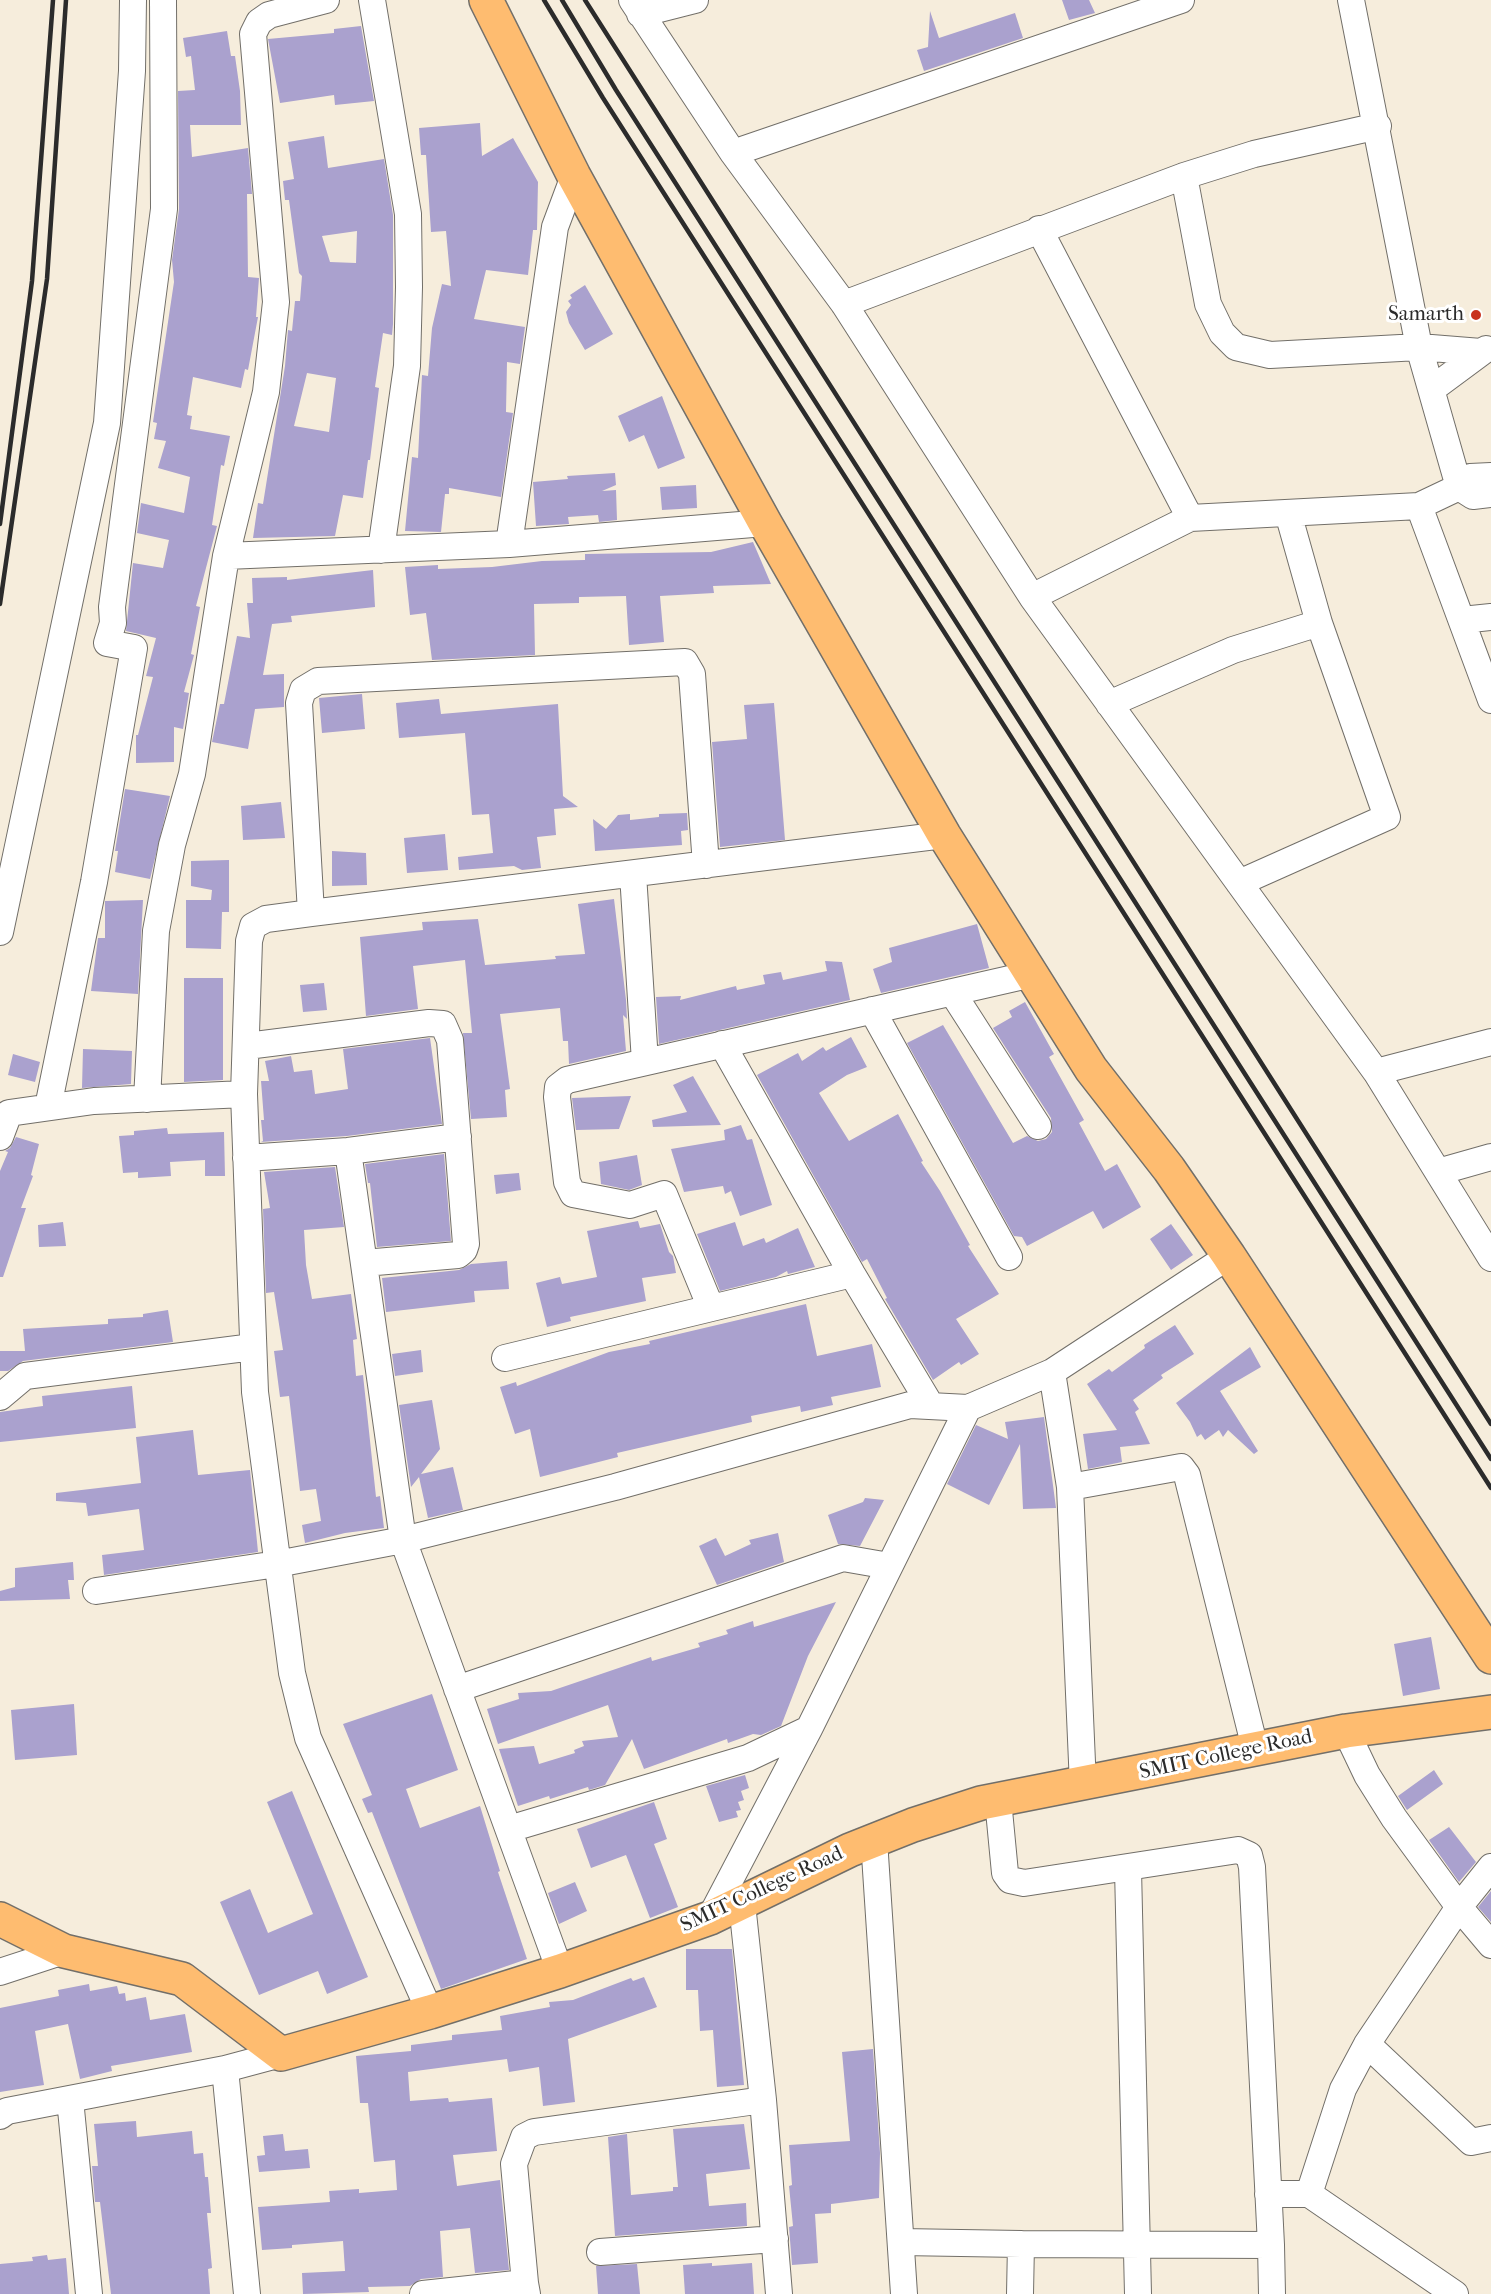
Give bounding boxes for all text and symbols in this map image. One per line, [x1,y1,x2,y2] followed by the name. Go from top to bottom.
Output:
[1388,302,1464,328] place label: Samarth
[1469,308,1483,322] marker: Samarth
[1137,1724,1315,1786] street label: SMIT College Road
[677,1841,847,1939] street label: SMIT College Road

